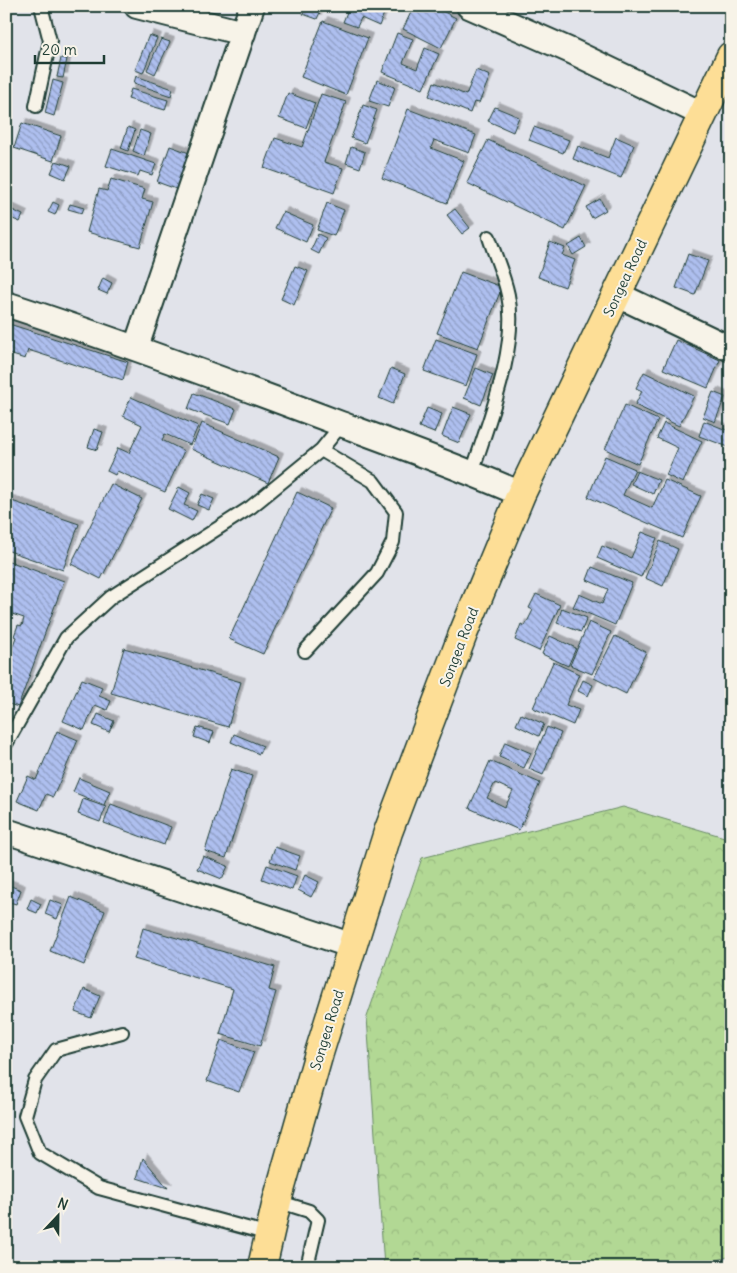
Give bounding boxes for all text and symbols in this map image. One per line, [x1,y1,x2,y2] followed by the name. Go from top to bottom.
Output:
[35,32,104,64] scale bar
[42,40,77,59] text: 20 m
[599,236,651,320] street label: Songea Road
[436,605,482,689] street label: Songea Road
[306,988,348,1072] street label: Songea Road
[32,1190,82,1240] north arrow
[55,1194,71,1214] text: N

